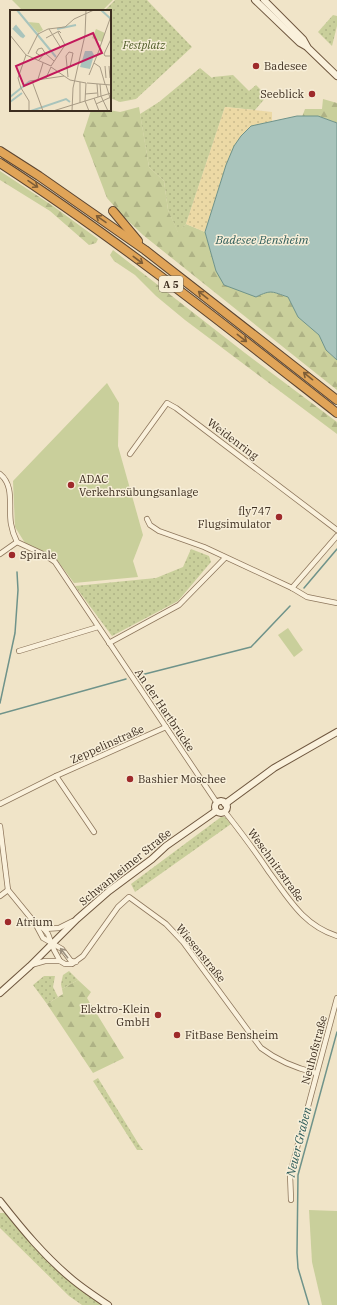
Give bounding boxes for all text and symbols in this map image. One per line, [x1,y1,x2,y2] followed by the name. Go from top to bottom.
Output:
[10,10,111,111] inset map
[122,38,166,52] park label: Festplatz
[264,59,307,73] place label: Badesee
[251,61,261,71] marker: Badesee
[260,87,305,101] place label: Seeblick
[307,89,317,99] marker: Seeblick
[27,180,38,188] one-way arrow
[96,215,107,223] one-way arrow
[214,232,309,247] water label: Badesee Bensheim
[133,256,144,264] one-way arrow
[159,276,183,292] road number: A 5
[198,291,209,299] one-way arrow
[236,334,247,343] one-way arrow
[302,372,313,381] one-way arrow
[205,415,261,463] street label: Weidenring
[79,472,199,499] place label: ADAC Verkehrsübungsanlage
[66,480,76,490] marker: ADAC Verkehrsübungsanlage
[198,504,271,531] place label: fly747 Flugsimulator
[274,512,284,522] marker: fly747 Flugsimulator
[20,548,57,562] place label: Spirale
[7,550,17,560] marker: Spirale
[132,666,198,754] street label: An der Hartbrücke
[68,721,146,766] street label: Zeppelinstraße
[138,772,226,786] place label: Bashier Moschee
[125,774,135,784] marker: Bashier Moschee
[76,825,174,909] street label: Schwanheimer Straße
[245,826,307,904] street label: Weschnitzstraße
[16,915,53,929] place label: Atrium
[3,917,13,927] marker: Atrium
[173,921,229,985] street label: Wiesenstraße
[60,948,68,959] one-way arrow
[80,1002,150,1029] place label: Elektro-Klein GmbH
[153,1010,163,1020] marker: Elektro-Klein GmbH
[298,1014,330,1086] street label: Neuhofstraße
[185,1028,279,1042] place label: FitBase Bensheim
[172,1030,182,1040] marker: FitBase Bensheim
[282,1105,315,1179] water label: Neuer Graben

